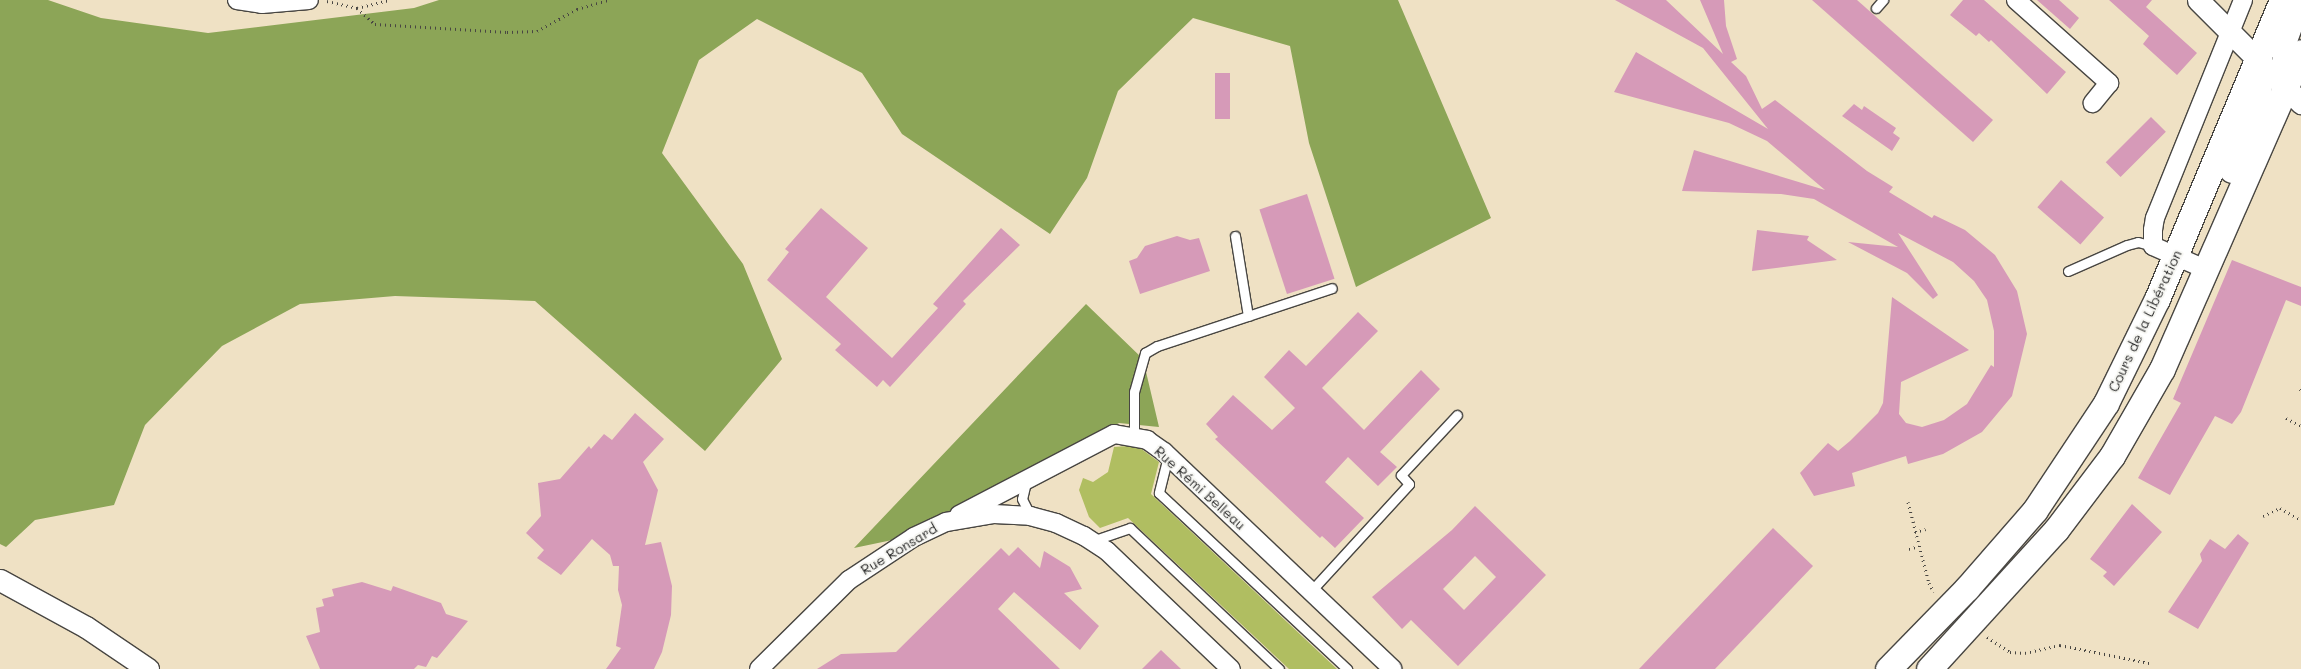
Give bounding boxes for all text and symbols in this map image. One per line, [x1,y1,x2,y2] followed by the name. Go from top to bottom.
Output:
[2105,247,2185,395] street label: Cours de la Libération
[1151,443,1249,533] street label: Rue Rémi Belleau
[858,520,940,578] street label: Rue Ronsard

